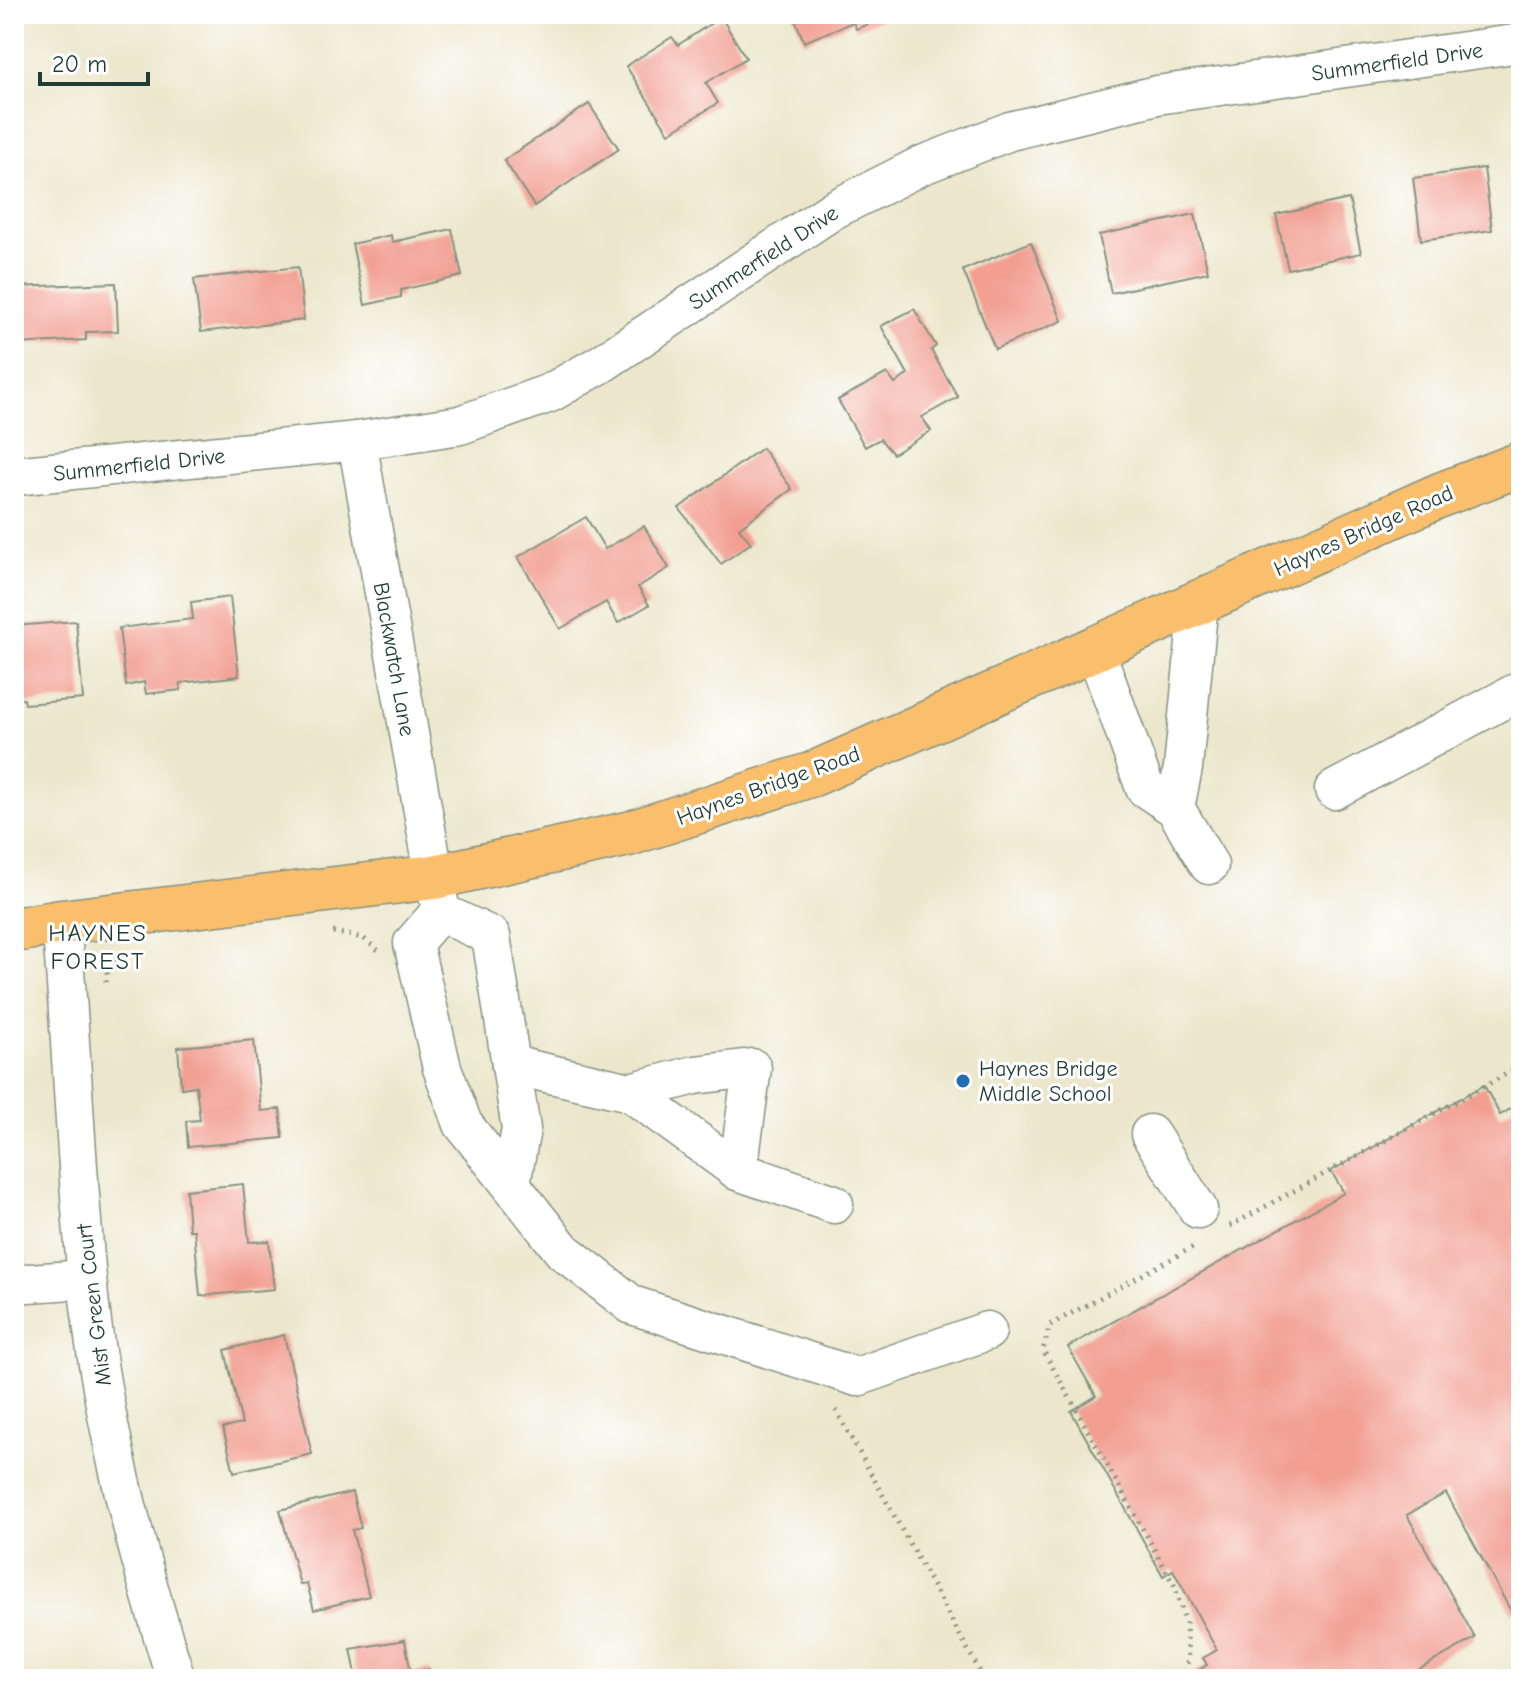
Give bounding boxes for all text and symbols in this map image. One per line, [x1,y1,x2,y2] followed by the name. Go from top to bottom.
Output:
[40,36,148,86] scale bar
[1310,37,1485,87] street label: Summerfield Drive
[52,50,107,78] text: 20 m
[684,200,843,316] street label: Summerfield Drive
[52,443,226,487] street label: Summerfield Drive
[1270,480,1457,582] street label: Haynes Bridge Road
[368,580,420,738] street label: Blackwatch Lane
[673,741,864,831] street label: Haynes Bridge Road
[48,919,148,975] district label: HAYNES FOREST
[979,1056,1118,1107] place label: Haynes Bridge Middle School
[954,1072,972,1090] marker: Haynes Bridge Middle School
[71,1222,117,1387] street label: Mist Green Court

